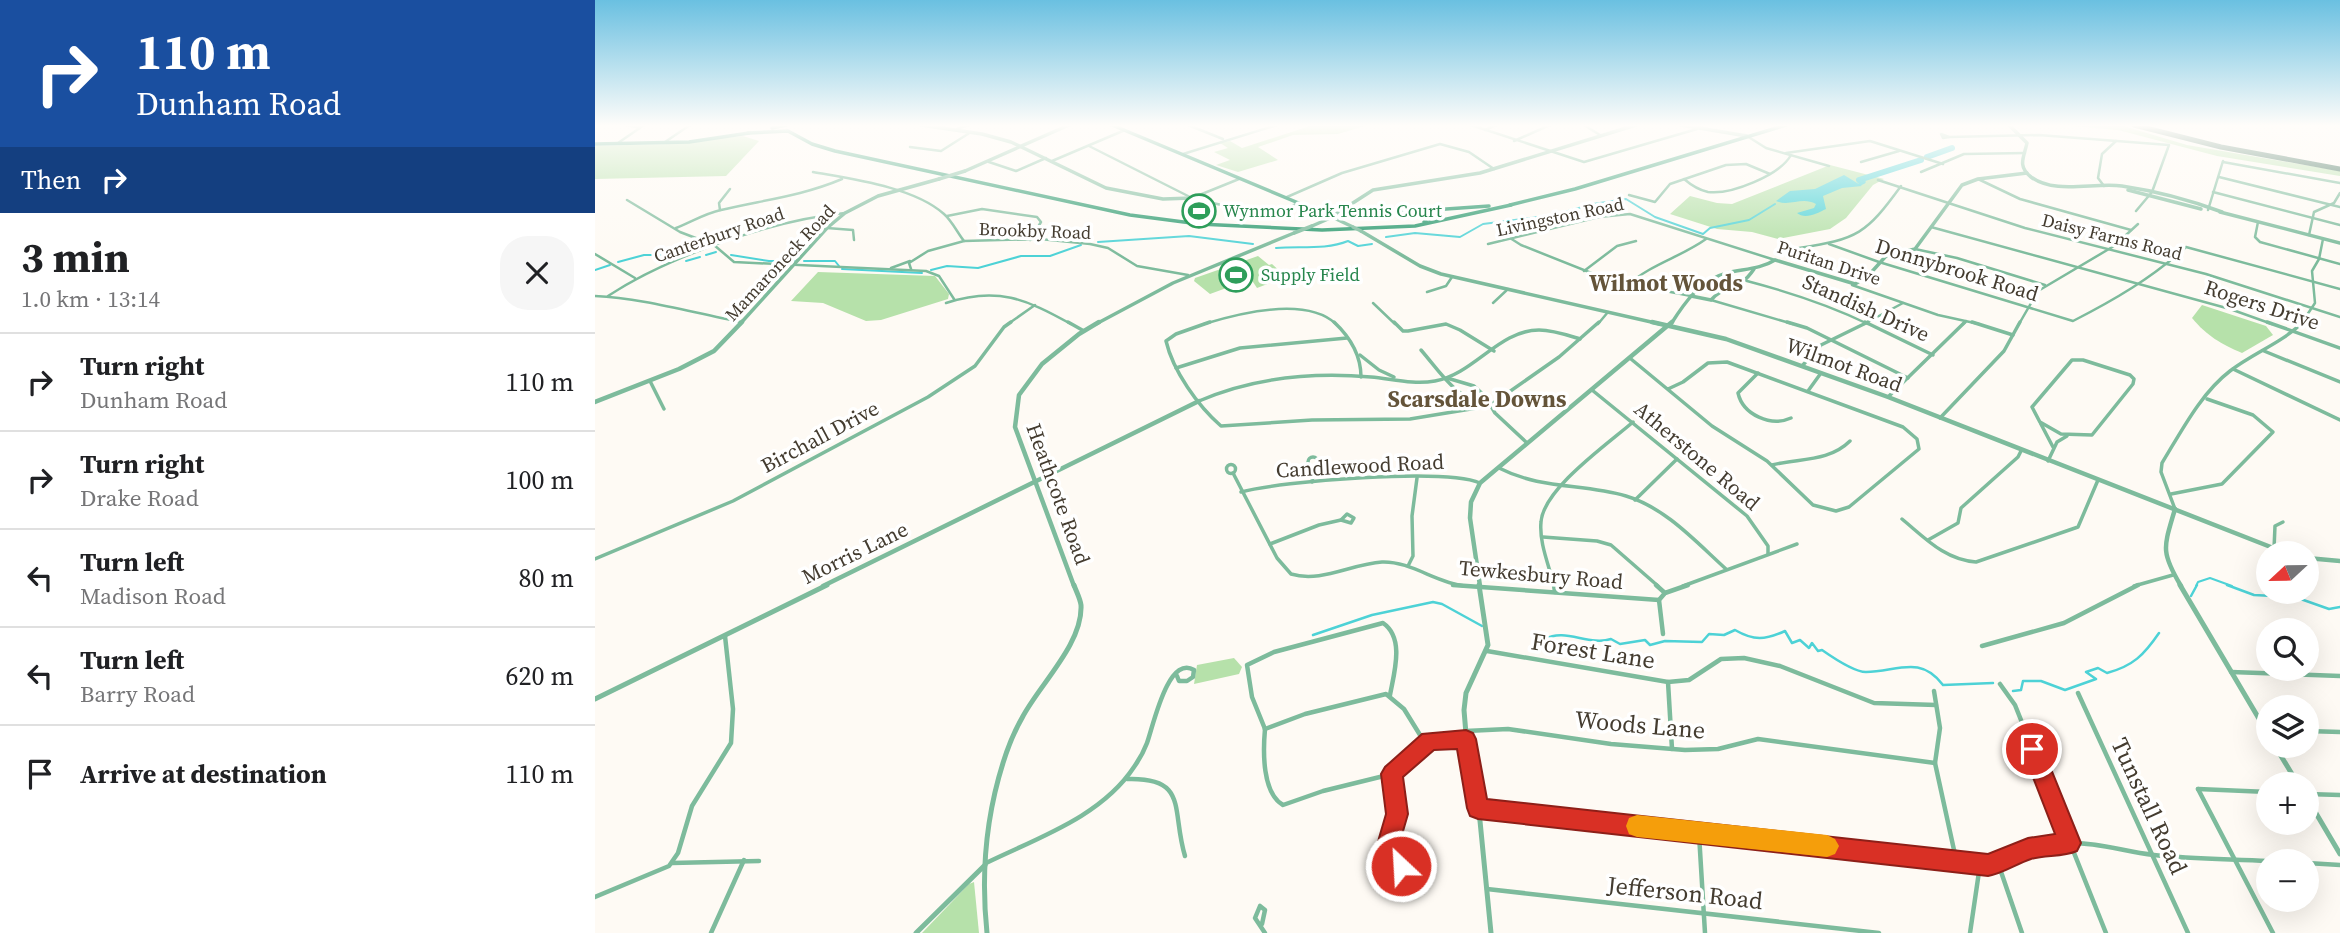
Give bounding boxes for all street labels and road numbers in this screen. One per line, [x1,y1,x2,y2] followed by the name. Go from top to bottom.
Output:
[1494,191,1626,242] street label: Livingston Road
[719,199,840,326] street label: Mamaroneck Road
[650,201,787,269] street label: Canterbury Road
[2039,207,2185,266] street label: Daisy Farms Road
[978,216,1092,245] street label: Brookby Road
[1872,231,2042,308] street label: Donnybrook Road
[1774,234,1884,291] street label: Puritan Drive
[1798,267,1934,348] street label: Standish Drive
[2201,272,2324,337] street label: Rogers Drive
[1782,330,1906,399] street label: Wilmot Road
[756,393,884,480] street label: Birchall Drive
[1628,394,1766,517] street label: Atherstone Road
[1019,419,1097,569] street label: Heathcote Road
[1275,447,1445,484] street label: Candlewood Road
[797,514,913,591] street label: Morris Lane
[1458,553,1624,596] street label: Tewkesbury Road
[1529,624,1658,677] street label: Forest Lane
[1574,702,1707,747] street label: Woods Lane
[2103,732,2196,880] street label: Tunstall Road
[1605,868,1765,917] street label: Jefferson Road

